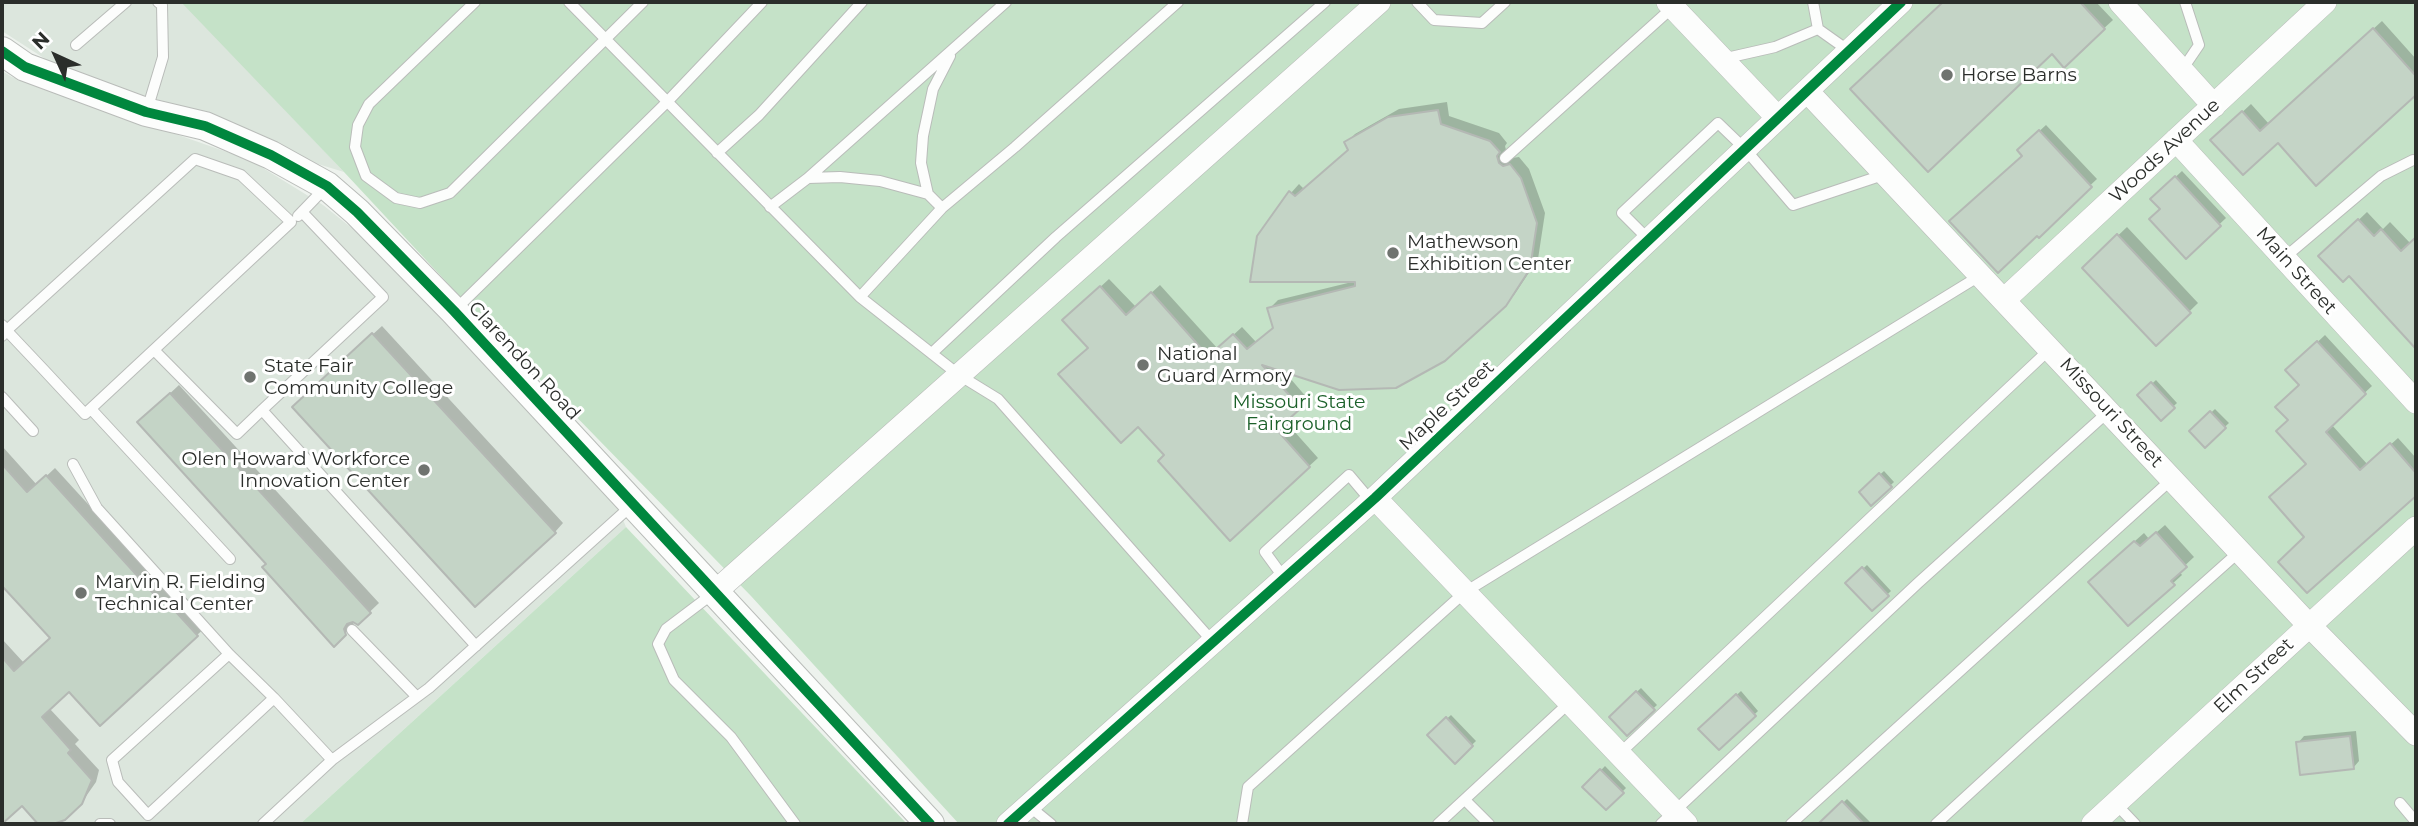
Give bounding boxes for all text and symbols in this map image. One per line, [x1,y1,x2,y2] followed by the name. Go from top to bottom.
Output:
[21,21,91,91] north arrow
[27,27,54,54] text: N
[1961,64,2077,86] place label: Horse Barns
[1939,67,1955,83] marker: Horse Barns
[2105,94,2225,208] street label: Woods Avenue
[2251,223,2341,319] street label: Main Street
[1407,231,1572,275] place label: Mathewson Exhibition Center
[1385,245,1401,261] marker: Mathewson Exhibition Center
[463,297,585,425] street label: Clarendon Road
[1157,343,1292,387] place label: National Guard Armory
[2054,353,2168,473] street label: Missouri Street
[264,355,453,399] place label: State Fair Community College
[1395,356,1499,456] street label: Maple Street
[1135,357,1151,373] marker: National Guard Armory
[242,369,258,385] marker: State Fair Community College
[1232,391,1366,435] park label: Missouri State Fairground
[181,448,410,492] place label: Olen Howard Workforce Innovation Center
[416,462,432,478] marker: Olen Howard Workforce Innovation Center
[95,571,266,615] place label: Marvin R. Fielding Technical Center
[73,585,89,601] marker: Marvin R. Fielding Technical Center
[2210,633,2298,719] street label: Elm Street

